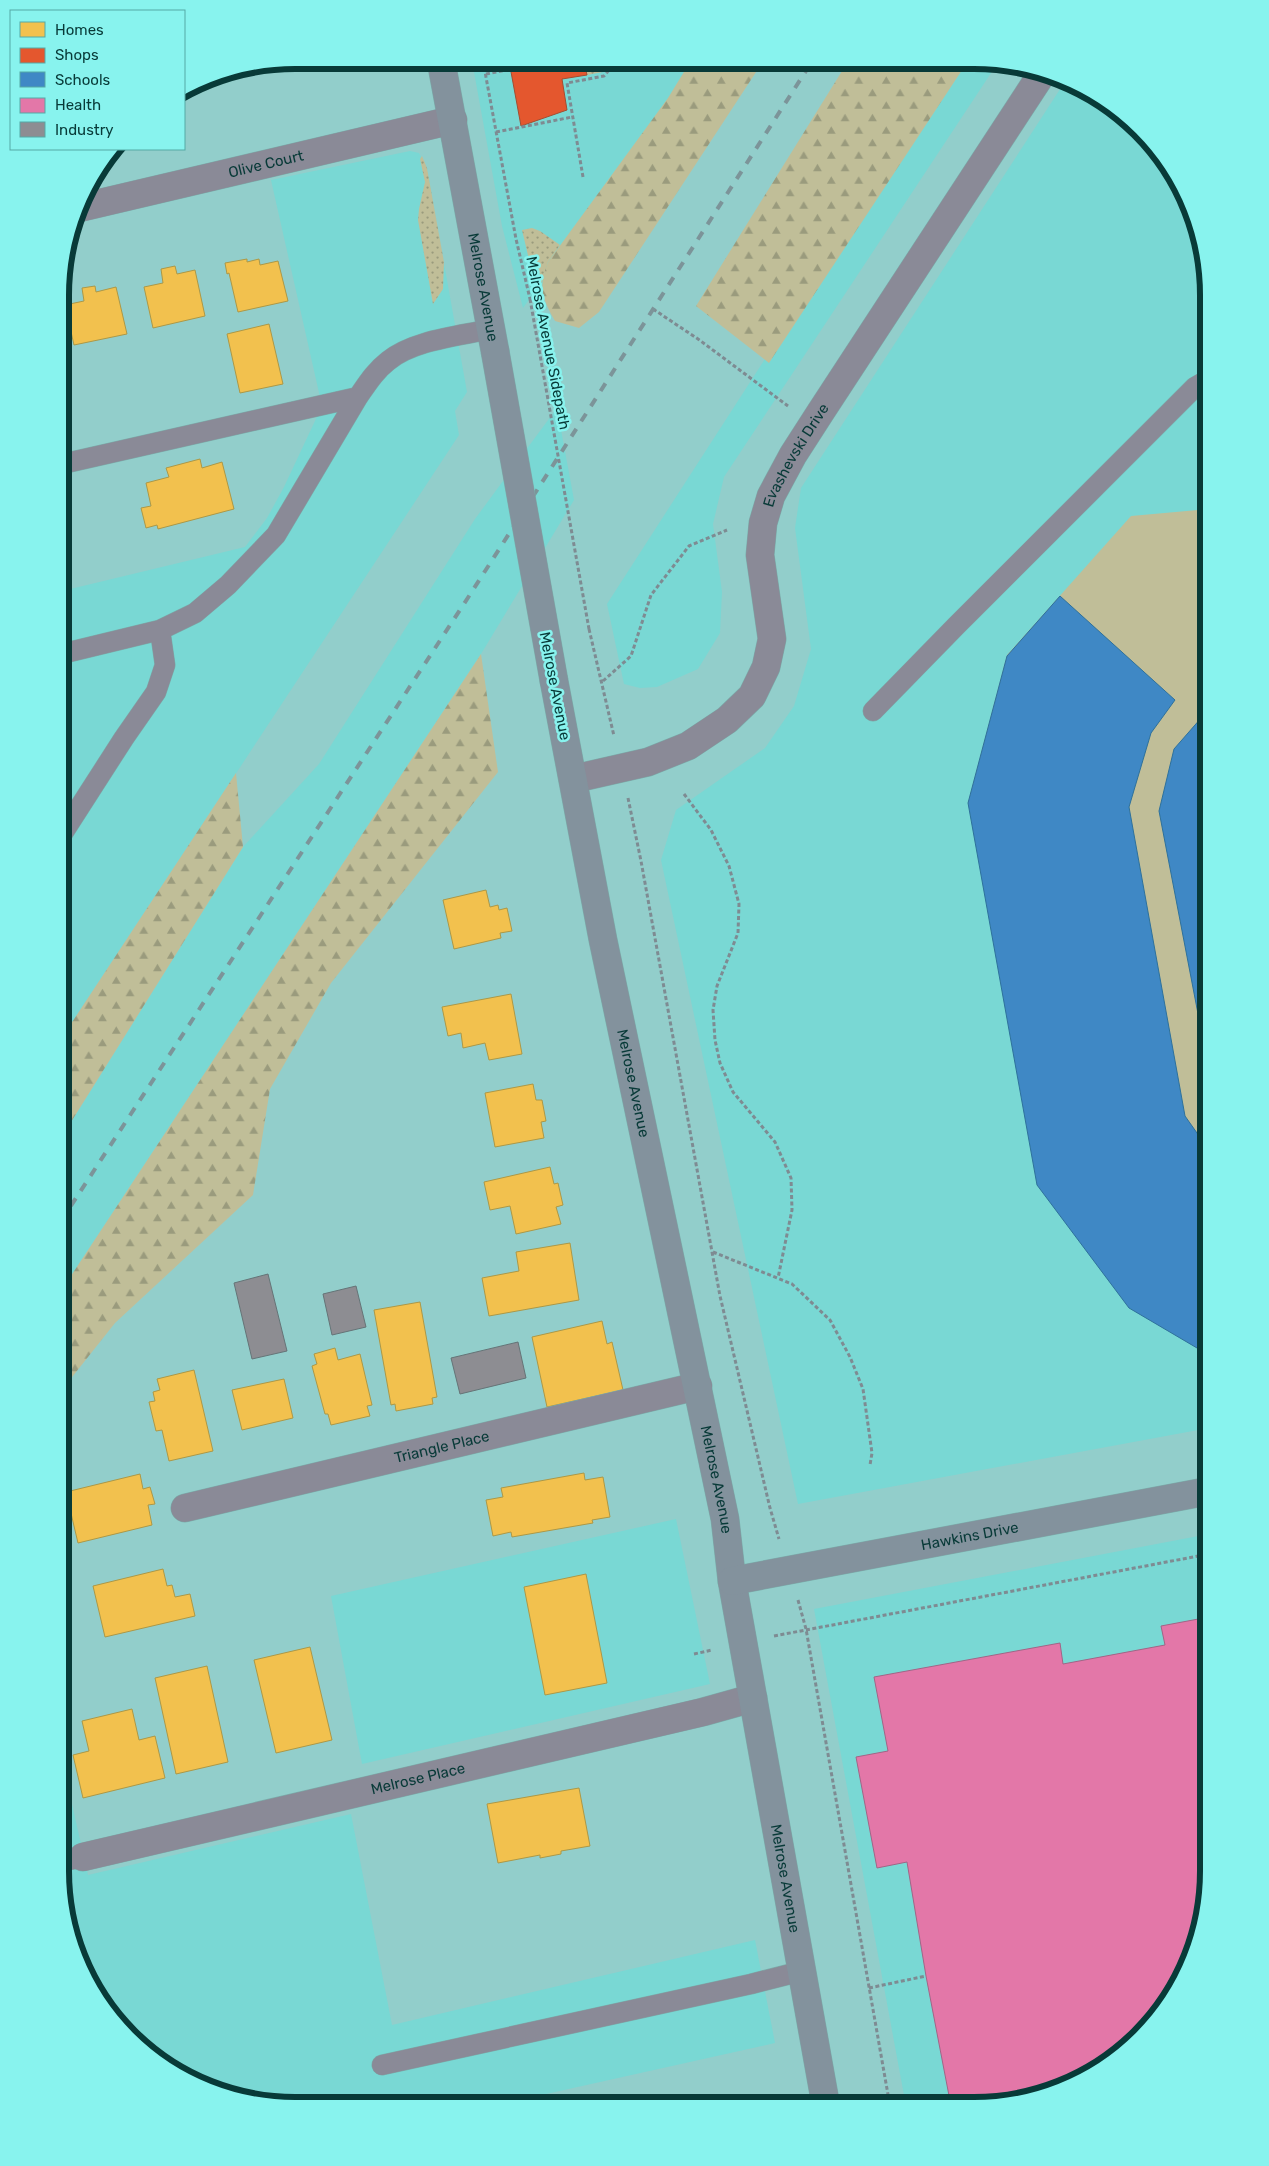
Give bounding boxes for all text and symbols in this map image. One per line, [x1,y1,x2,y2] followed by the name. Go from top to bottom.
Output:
[10,10,185,150] legend
[55,21,104,39] text: Homes
[55,46,99,64] text: Shops
[55,71,111,89] text: Schools
[55,96,101,114] text: Health
[55,121,114,139] text: Industry
[226,146,305,182] street label: Olive Court
[464,231,502,343] street label: Melrose Avenue
[522,255,574,431] street label: Melrose Avenue Sidepath
[759,400,833,509] street label: Evashevski Drive
[536,630,574,742] street label: Melrose Avenue
[613,1028,653,1139] street label: Melrose Avenue
[697,1424,736,1535] street label: Melrose Avenue
[392,1427,491,1467] street label: Triangle Place
[920,1518,1020,1554] street label: Hawkins Drive
[369,1759,467,1798] street label: Melrose Place
[767,1823,804,1934] street label: Melrose Avenue

